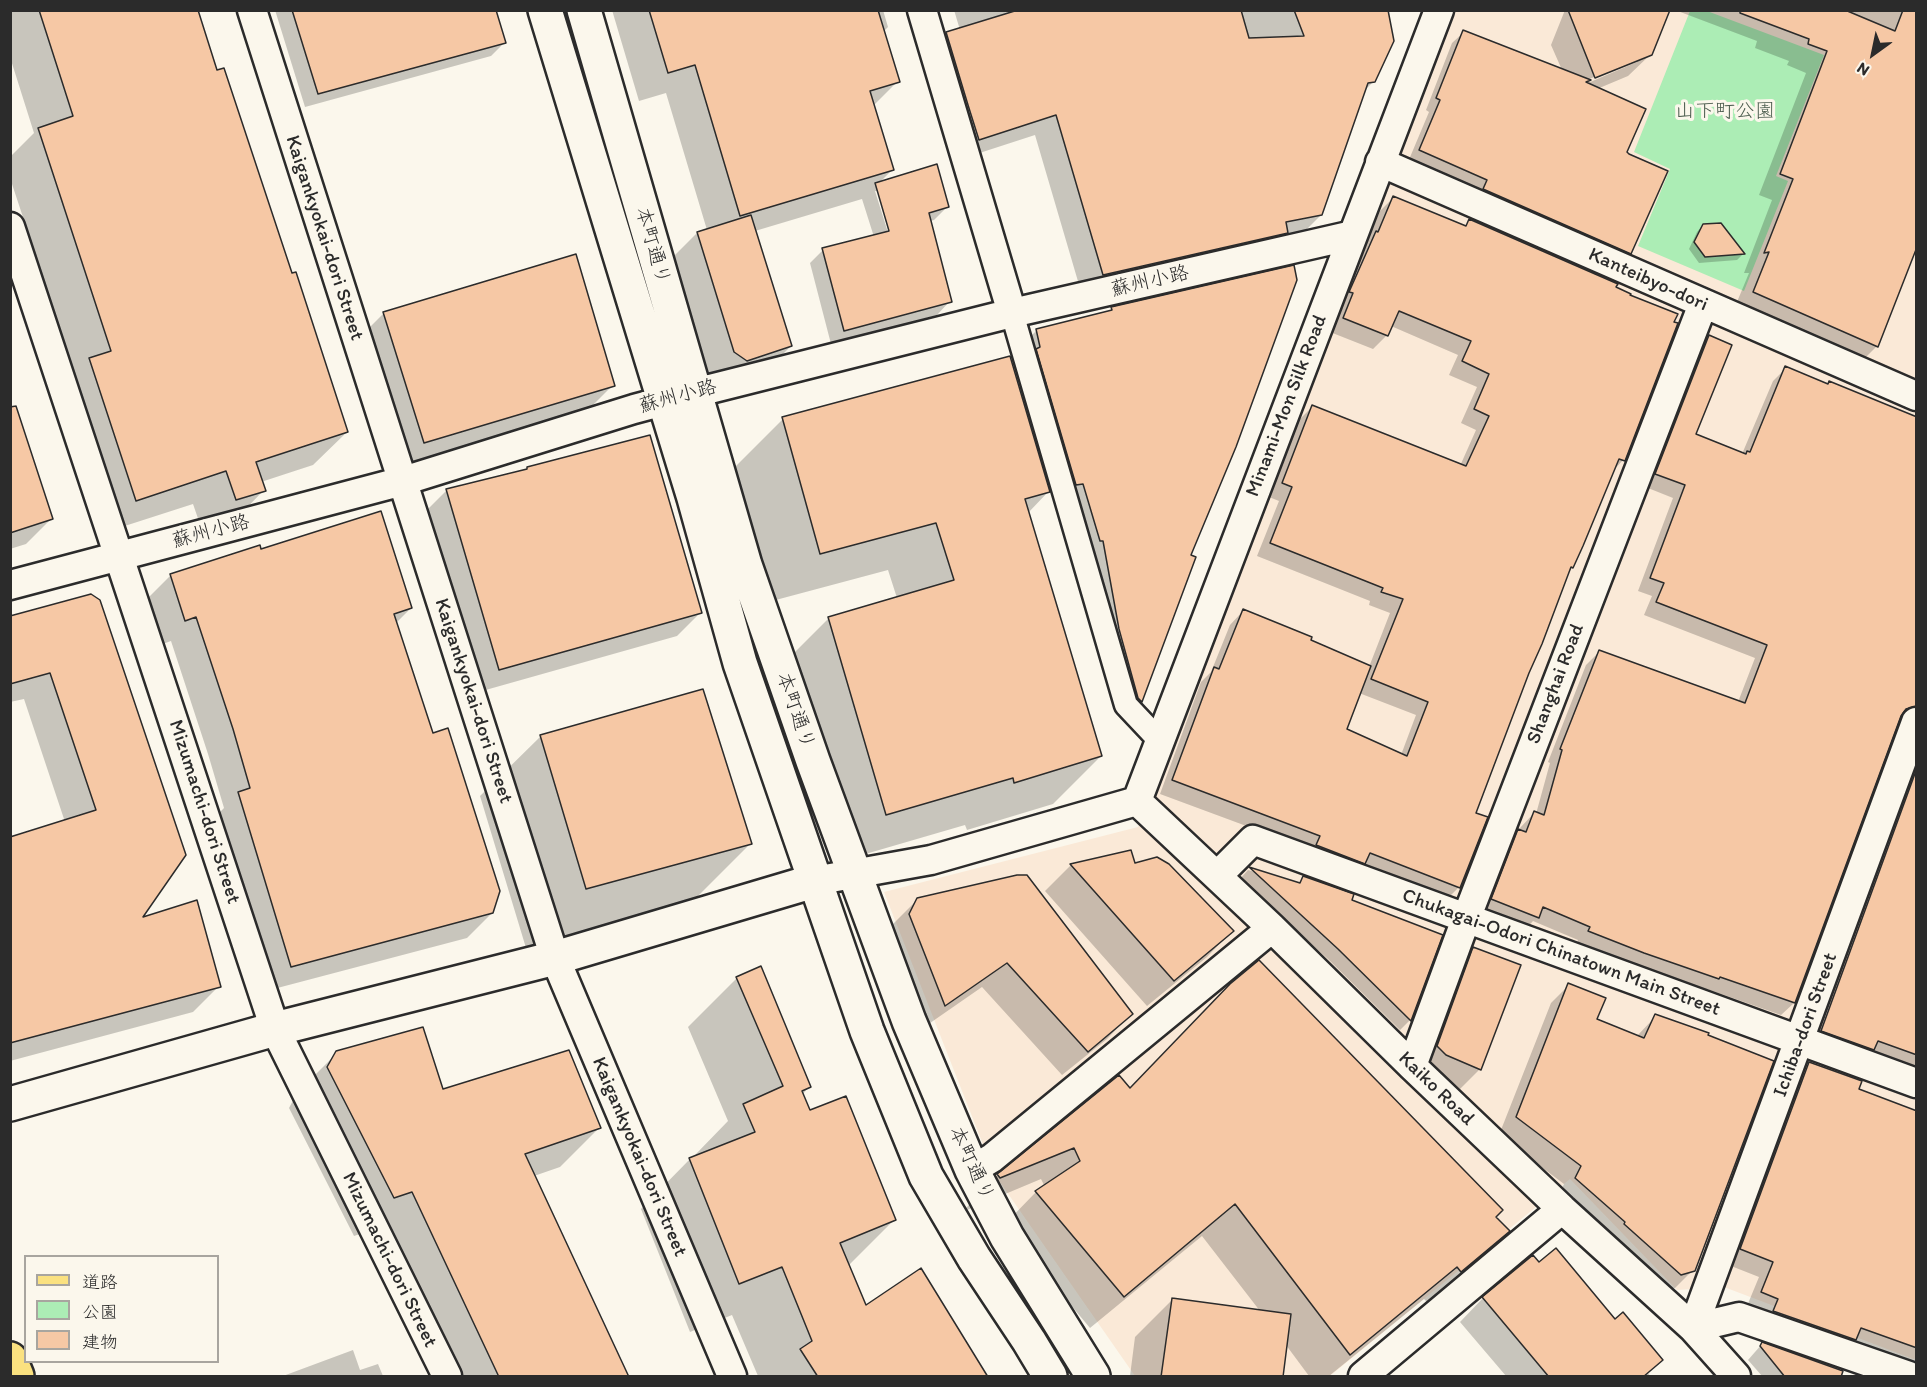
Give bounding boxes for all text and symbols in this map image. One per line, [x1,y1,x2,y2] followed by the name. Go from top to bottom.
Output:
[1843,24,1903,84] north arrow
[1853,59,1873,80] text: N
[1675,100,1775,124] park label: 山下町公園
[279,132,369,344] street label: Kaigankyokai-dori Street
[629,204,675,288] street label: 本町通り
[1584,243,1712,317] street label: Kanteibyo-dori
[1108,261,1192,303] street label: 蘇州小路
[1241,312,1333,500] street label: Minami-Mon Silk Road
[636,375,720,419] street label: 蘇州小路
[169,510,253,554] street label: 蘇州小路
[428,595,518,807] street label: Kaigankyokai-dori Street
[1522,621,1590,747] street label: Shanghai Road
[771,669,819,753] street label: 本町通り
[163,717,245,907] street label: Mizumachi-dori Street
[1399,884,1723,1022] street label: Chukagai-Odori Chinatown Main Street
[1769,950,1843,1100] street label: Ichiba-dori Street
[1393,1047,1479,1131] street label: Kaiko Road
[586,1054,692,1260] street label: Kaigankyokai-dori Street
[943,1123,999,1205] street label: 本町通り
[336,1168,442,1352] street label: Mizumachi-dori Street
[24,1255,219,1363] legend
[82,1271,118,1293] text: 道路
[82,1301,118,1323] text: 公園
[82,1331,118,1353] text: 建物

